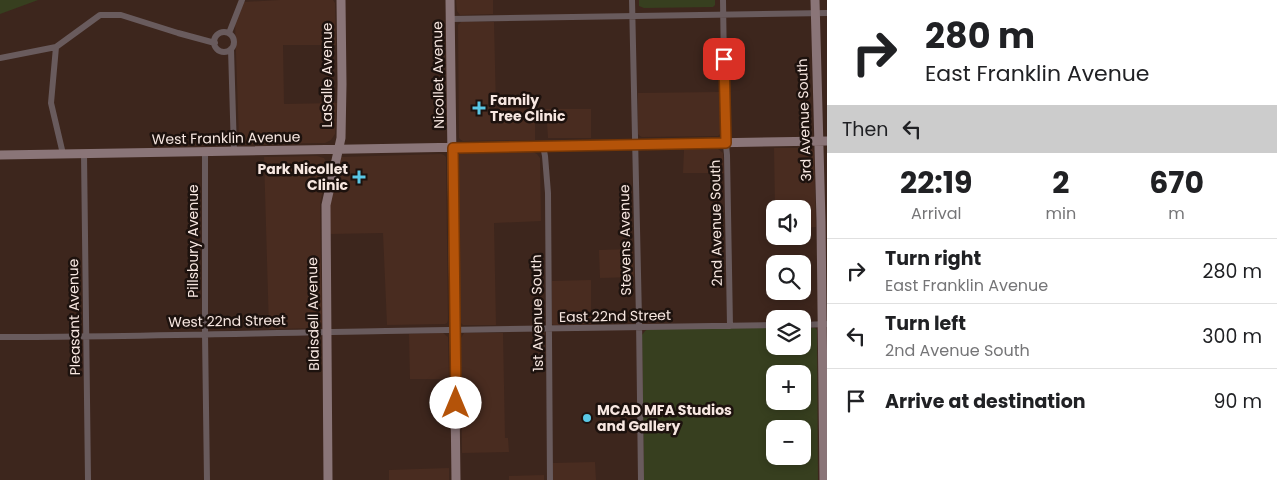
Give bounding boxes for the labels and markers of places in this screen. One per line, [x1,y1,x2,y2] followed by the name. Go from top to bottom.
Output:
[703,38,745,80] pin
[490,90,566,126] place label: Family Tree Clinic
[472,101,486,115] marker: Family Tree Clinic
[258,159,349,195] place label: Park Nicollet Clinic
[352,170,366,184] marker: Park Nicollet Clinic
[597,400,732,436] place label: MCAD MFA Studios and Gallery
[581,412,593,424] marker: MCAD MFA Studios and Gallery

